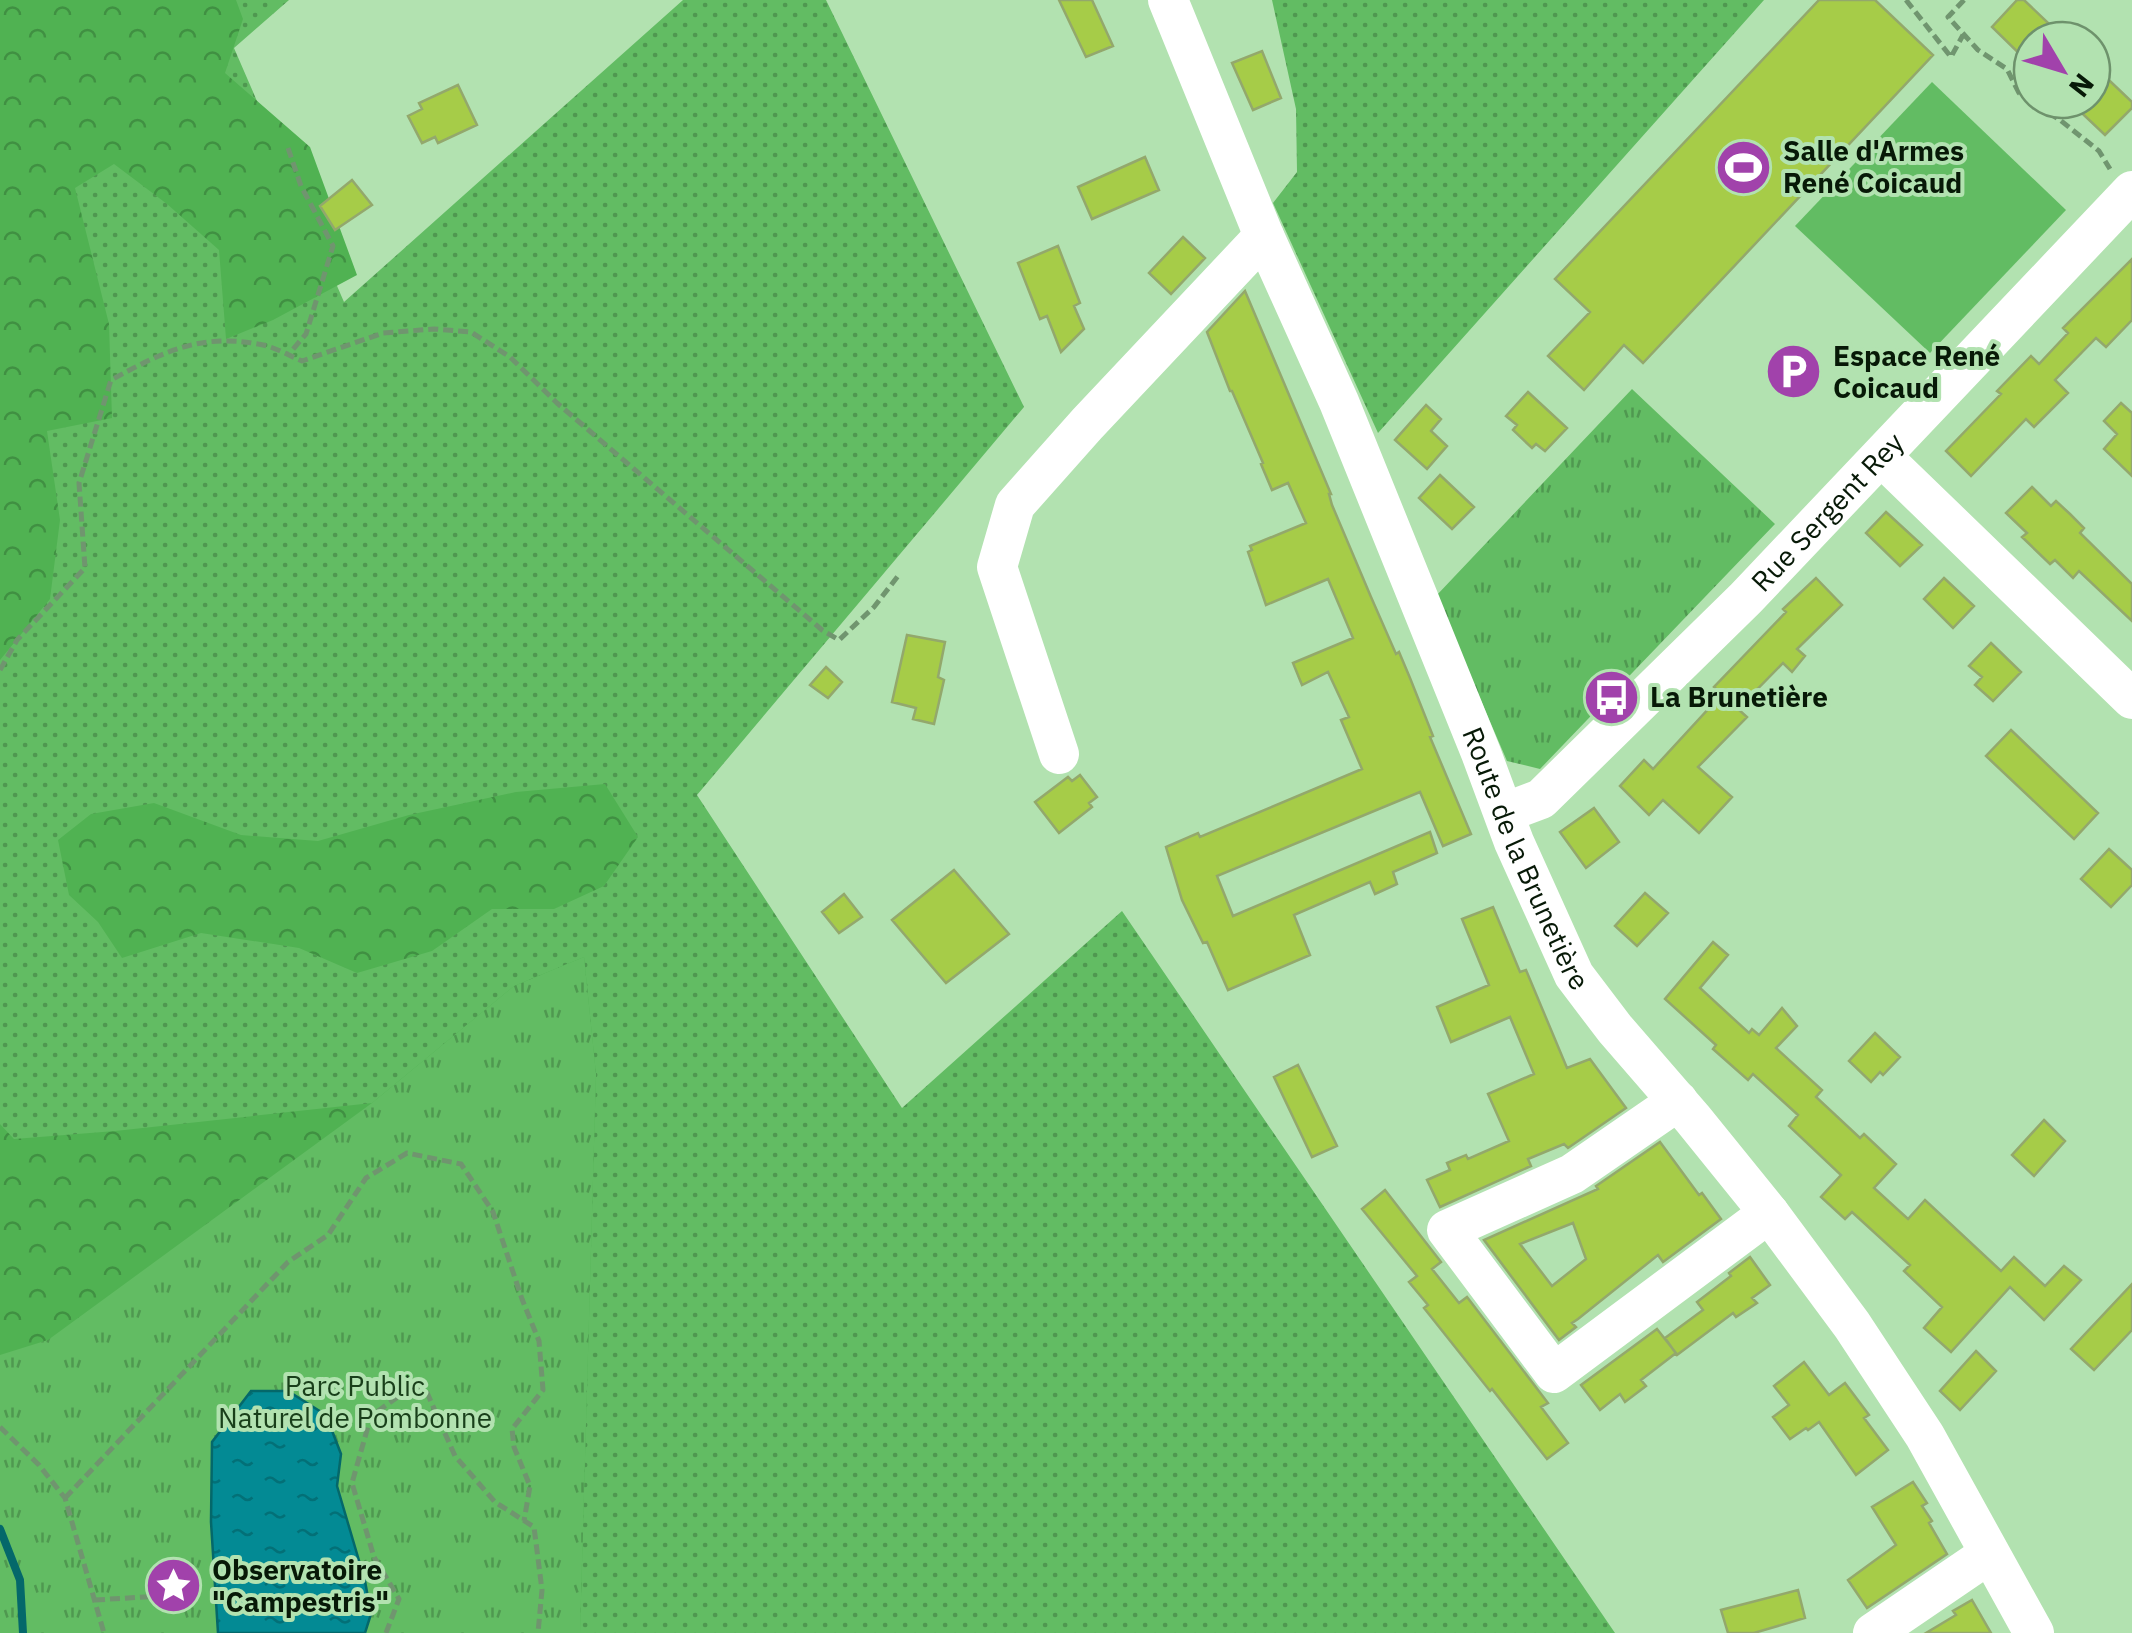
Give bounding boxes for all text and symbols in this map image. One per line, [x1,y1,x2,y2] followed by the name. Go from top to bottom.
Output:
[2012,20,2112,120] north arrow
[2061,66,2103,105] text: N
[1783,132,1964,201] place label: Salle d'Armes René Coicaud
[1714,137,1774,197] sports icon: Salle d'Armes René Coicaud
[1833,337,2000,406] place label: Espace René Coicaud
[1764,342,1824,402] parking icon: Espace René Coicaud
[1743,424,1911,599] street label: Rue Sergent Rey
[1581,667,1641,727] bus stop icon: La Brunetière
[1650,678,1828,715] place label: La Brunetière
[1454,721,1598,997] street label: Route de la Brunetière
[218,1367,492,1436] park label: Parc Public Naturel de Pombonne
[212,1551,389,1620] place label: Observatoire "Campestris"
[143,1556,203,1616] place icon: Observatoire "Campestris"

